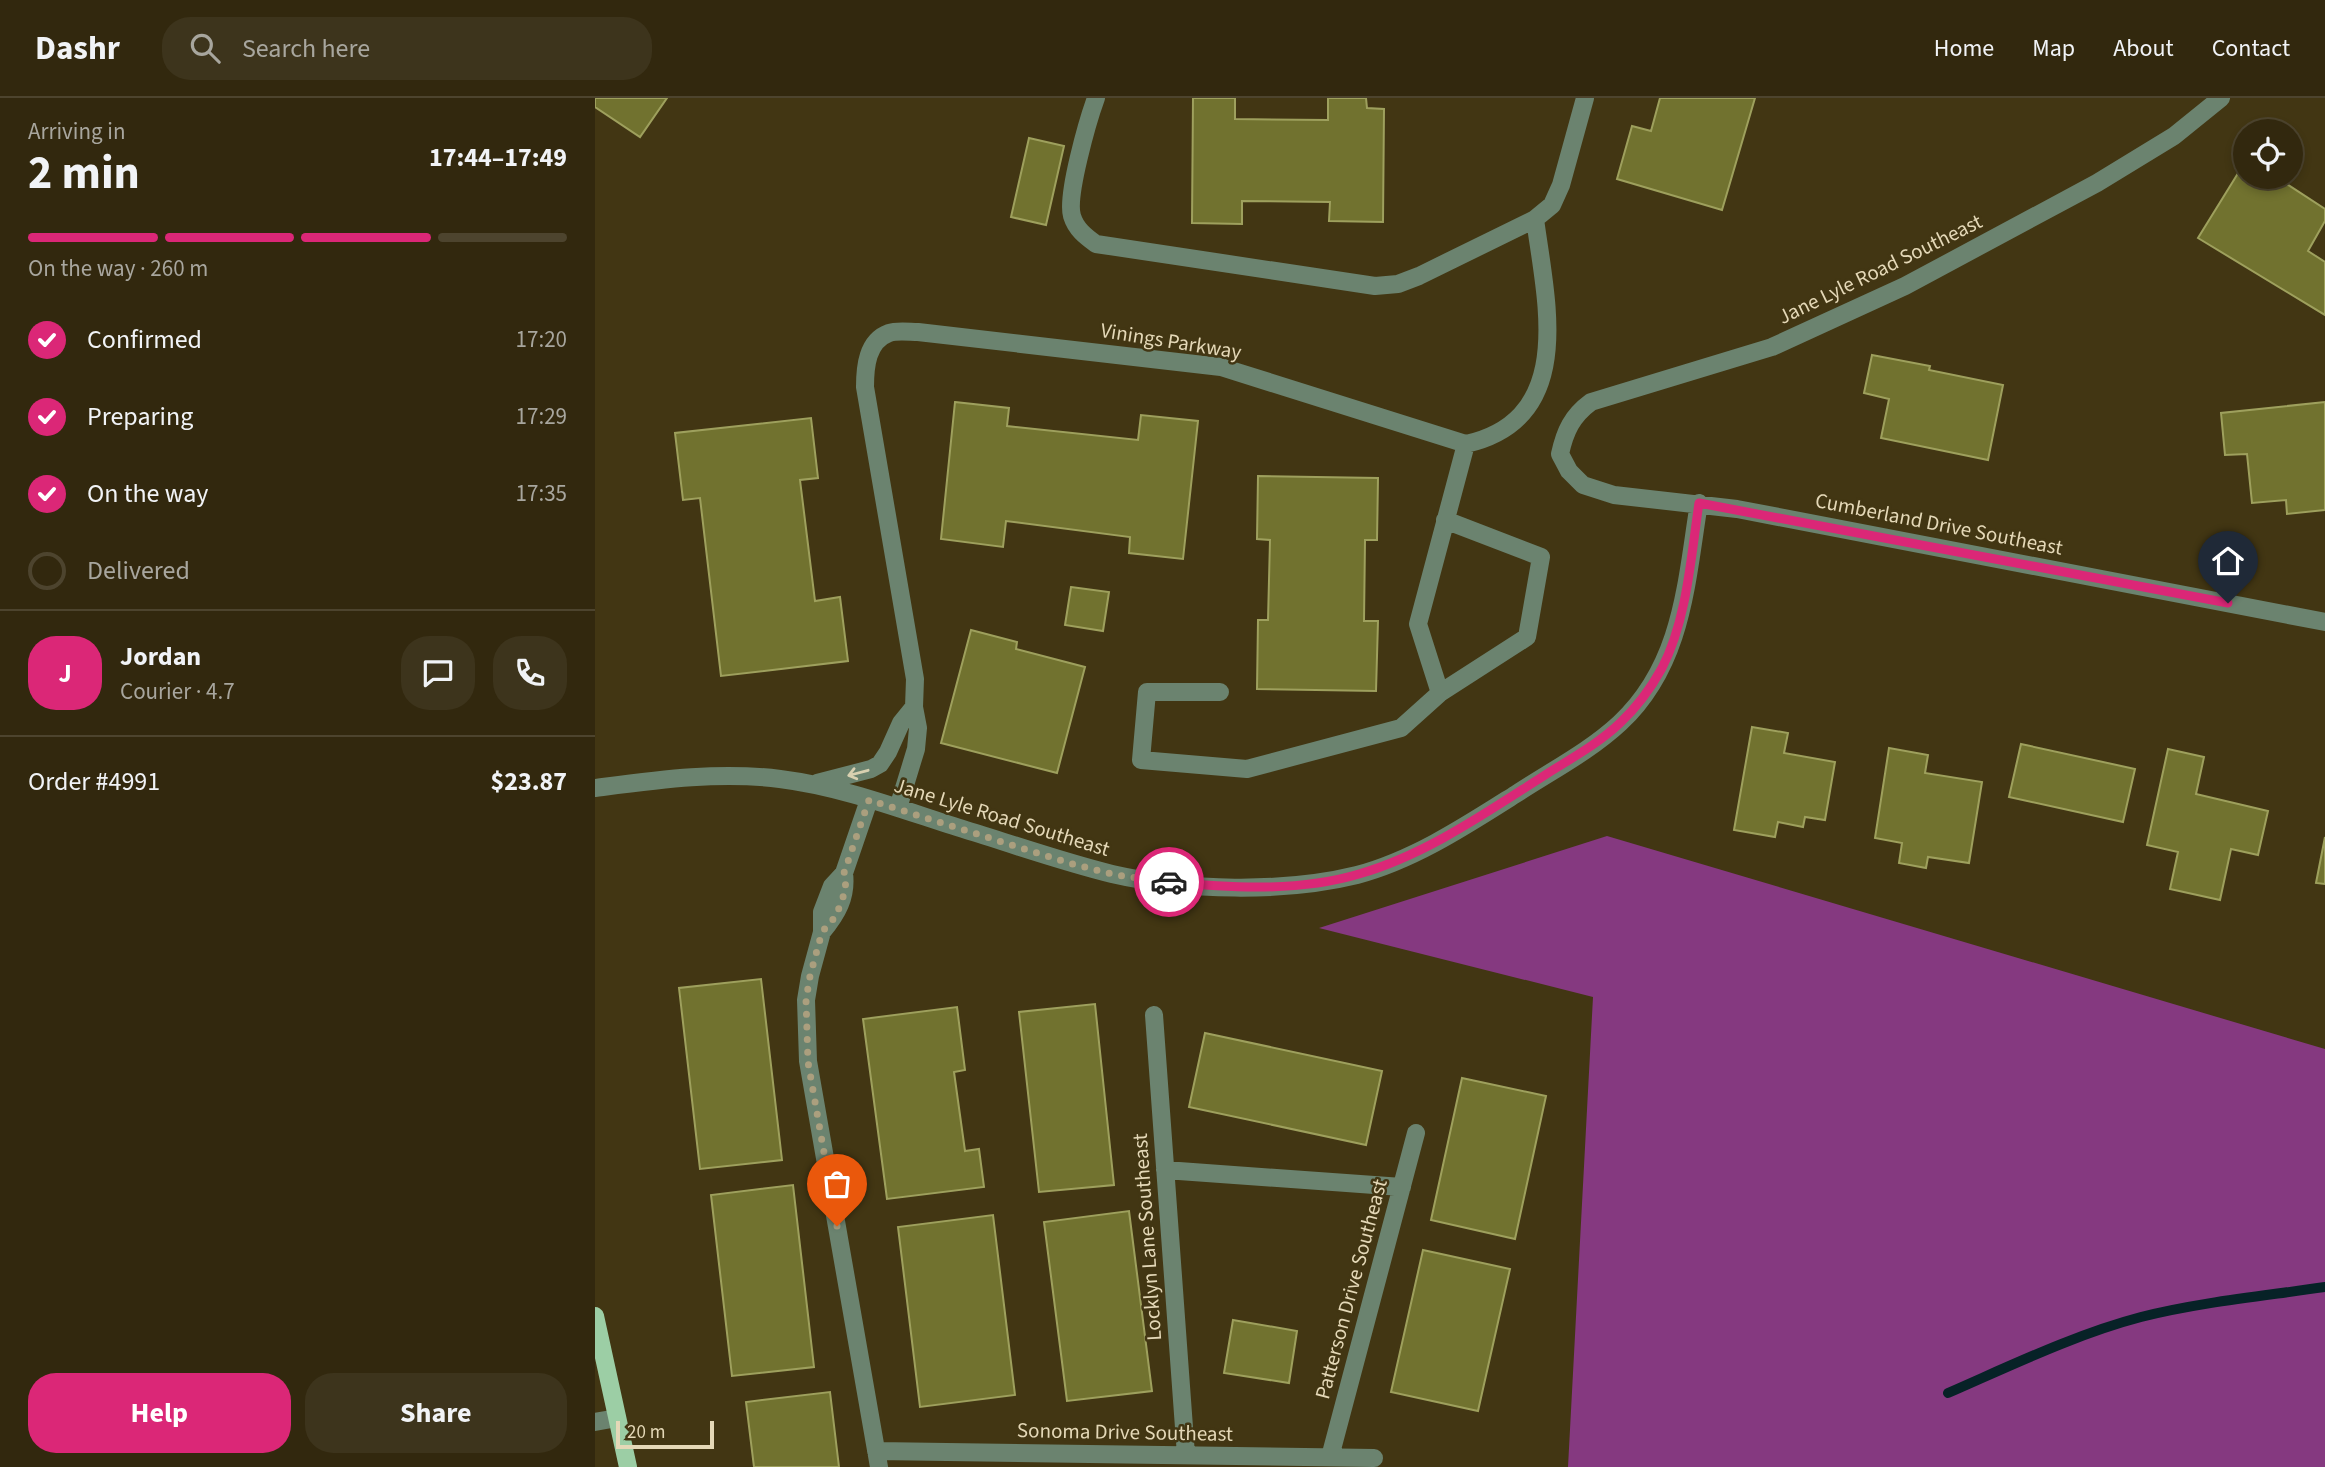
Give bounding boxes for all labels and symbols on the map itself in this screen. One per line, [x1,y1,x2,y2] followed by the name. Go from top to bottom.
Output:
[1773,206,1987,332] street label: Jane Lyle Road Southeast
[1098,315,1244,367] street label: Vinings Parkway
[1813,485,2065,563] street label: Cumberland Drive Southeast
[2198,531,2258,603] pin
[847,767,869,780] one-way arrow
[891,770,1113,864] street label: Jane Lyle Road Southeast
[1134,847,1204,917] courier
[1125,1132,1169,1342] street label: Locklyn Lane Southeast
[807,1154,867,1226] pin
[1307,1176,1395,1402] street label: Patterson Drive Southeast
[1017,1415,1233,1449] street label: Sonoma Drive Southeast
[616,1418,714,1450] scale bar

